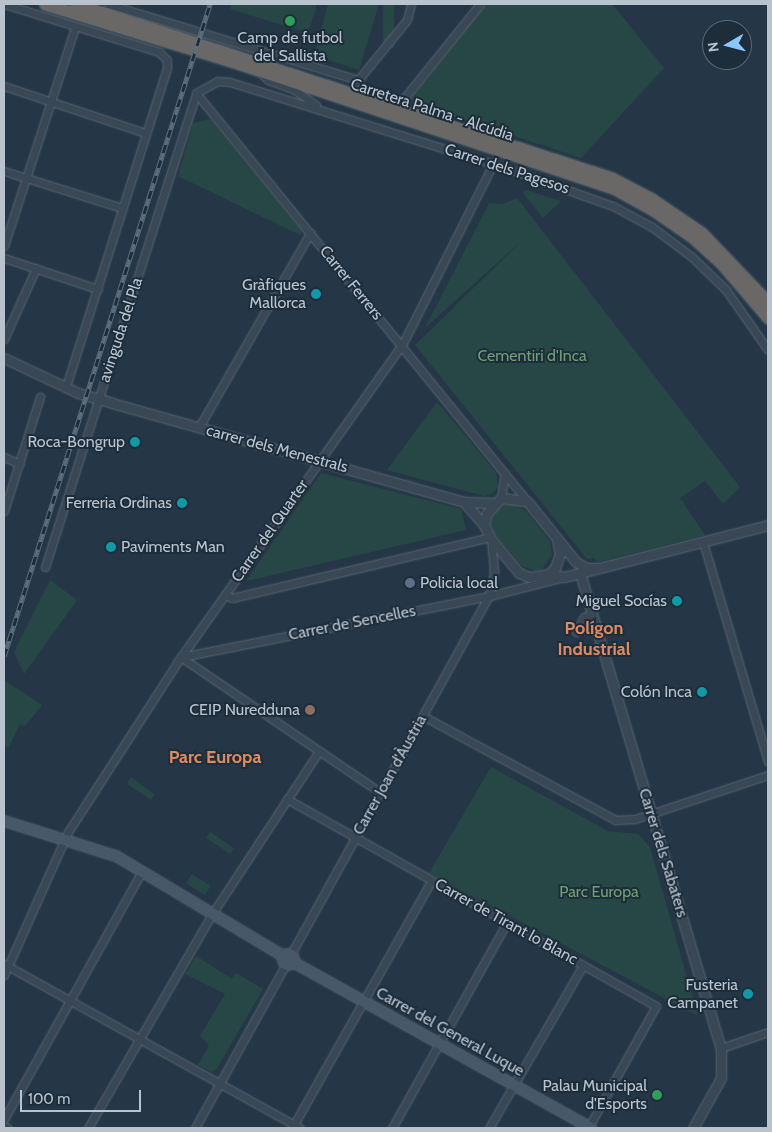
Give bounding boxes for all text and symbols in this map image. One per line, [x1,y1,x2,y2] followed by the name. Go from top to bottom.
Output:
[284,15,296,27] marker: Camp de futbol del Sallista
[702,20,752,70] north arrow
[237,28,343,66] place label: Camp de futbol del Sallista
[704,41,723,53] text: N
[348,75,516,145] street label: Carretera Palma - Alcúdia
[442,140,572,198] street label: Carrer dels Pagesos
[315,242,387,324] street label: Carrer Ferrers
[95,275,147,385] street label: avinguda del Pla
[242,275,306,313] place label: Gràfiques Mallorca
[310,288,322,300] marker: Gràfiques Mallorca
[477,346,587,366] park label: Cementiri d'Inca
[204,421,350,477] street label: carrer dels Menestrals
[28,432,125,452] place label: Roca-Bongrup
[129,436,141,448] marker: Roca-Bongrup
[228,476,312,586] street label: Carrer del Quarter
[66,493,172,513] place label: Ferreria Ordinas
[176,497,188,509] marker: Ferreria Ordinas
[121,537,225,557] place label: Paviments Man
[105,541,117,553] marker: Paviments Man
[420,573,498,593] place label: Policia local
[404,577,416,589] marker: Policia local
[576,591,667,611] place label: Miguel Socías
[671,595,683,607] marker: Miguel Socías
[287,601,417,645] street label: Carrer de Sencelles
[558,618,630,660] district label: Polígon Industrial
[621,682,692,702] place label: Colón Inca
[696,686,708,698] marker: Colón Inca
[189,700,300,720] place label: CEIP Nuredduna
[304,704,316,716] marker: CEIP Nuredduna
[349,712,431,838] street label: Carrer Joan d'Àustria
[169,746,261,768] district label: Parc Europa
[634,786,692,920] street label: Carrer dels Sabaters
[431,875,581,969] street label: Carrer de Tirant lo Blanc
[559,882,639,902] park label: Parc Europa
[667,975,738,1013] place label: Fusteria Campanet
[373,983,527,1081] street label: Carrer del General Luque
[742,988,754,1000] marker: Fusteria Campanet
[542,1076,647,1114] place label: Palau Municipal d'Esports
[22,1080,144,1112] scale bar
[651,1089,663,1101] marker: Palau Municipal d'Esports
[28,1090,70,1108] text: 100 m

